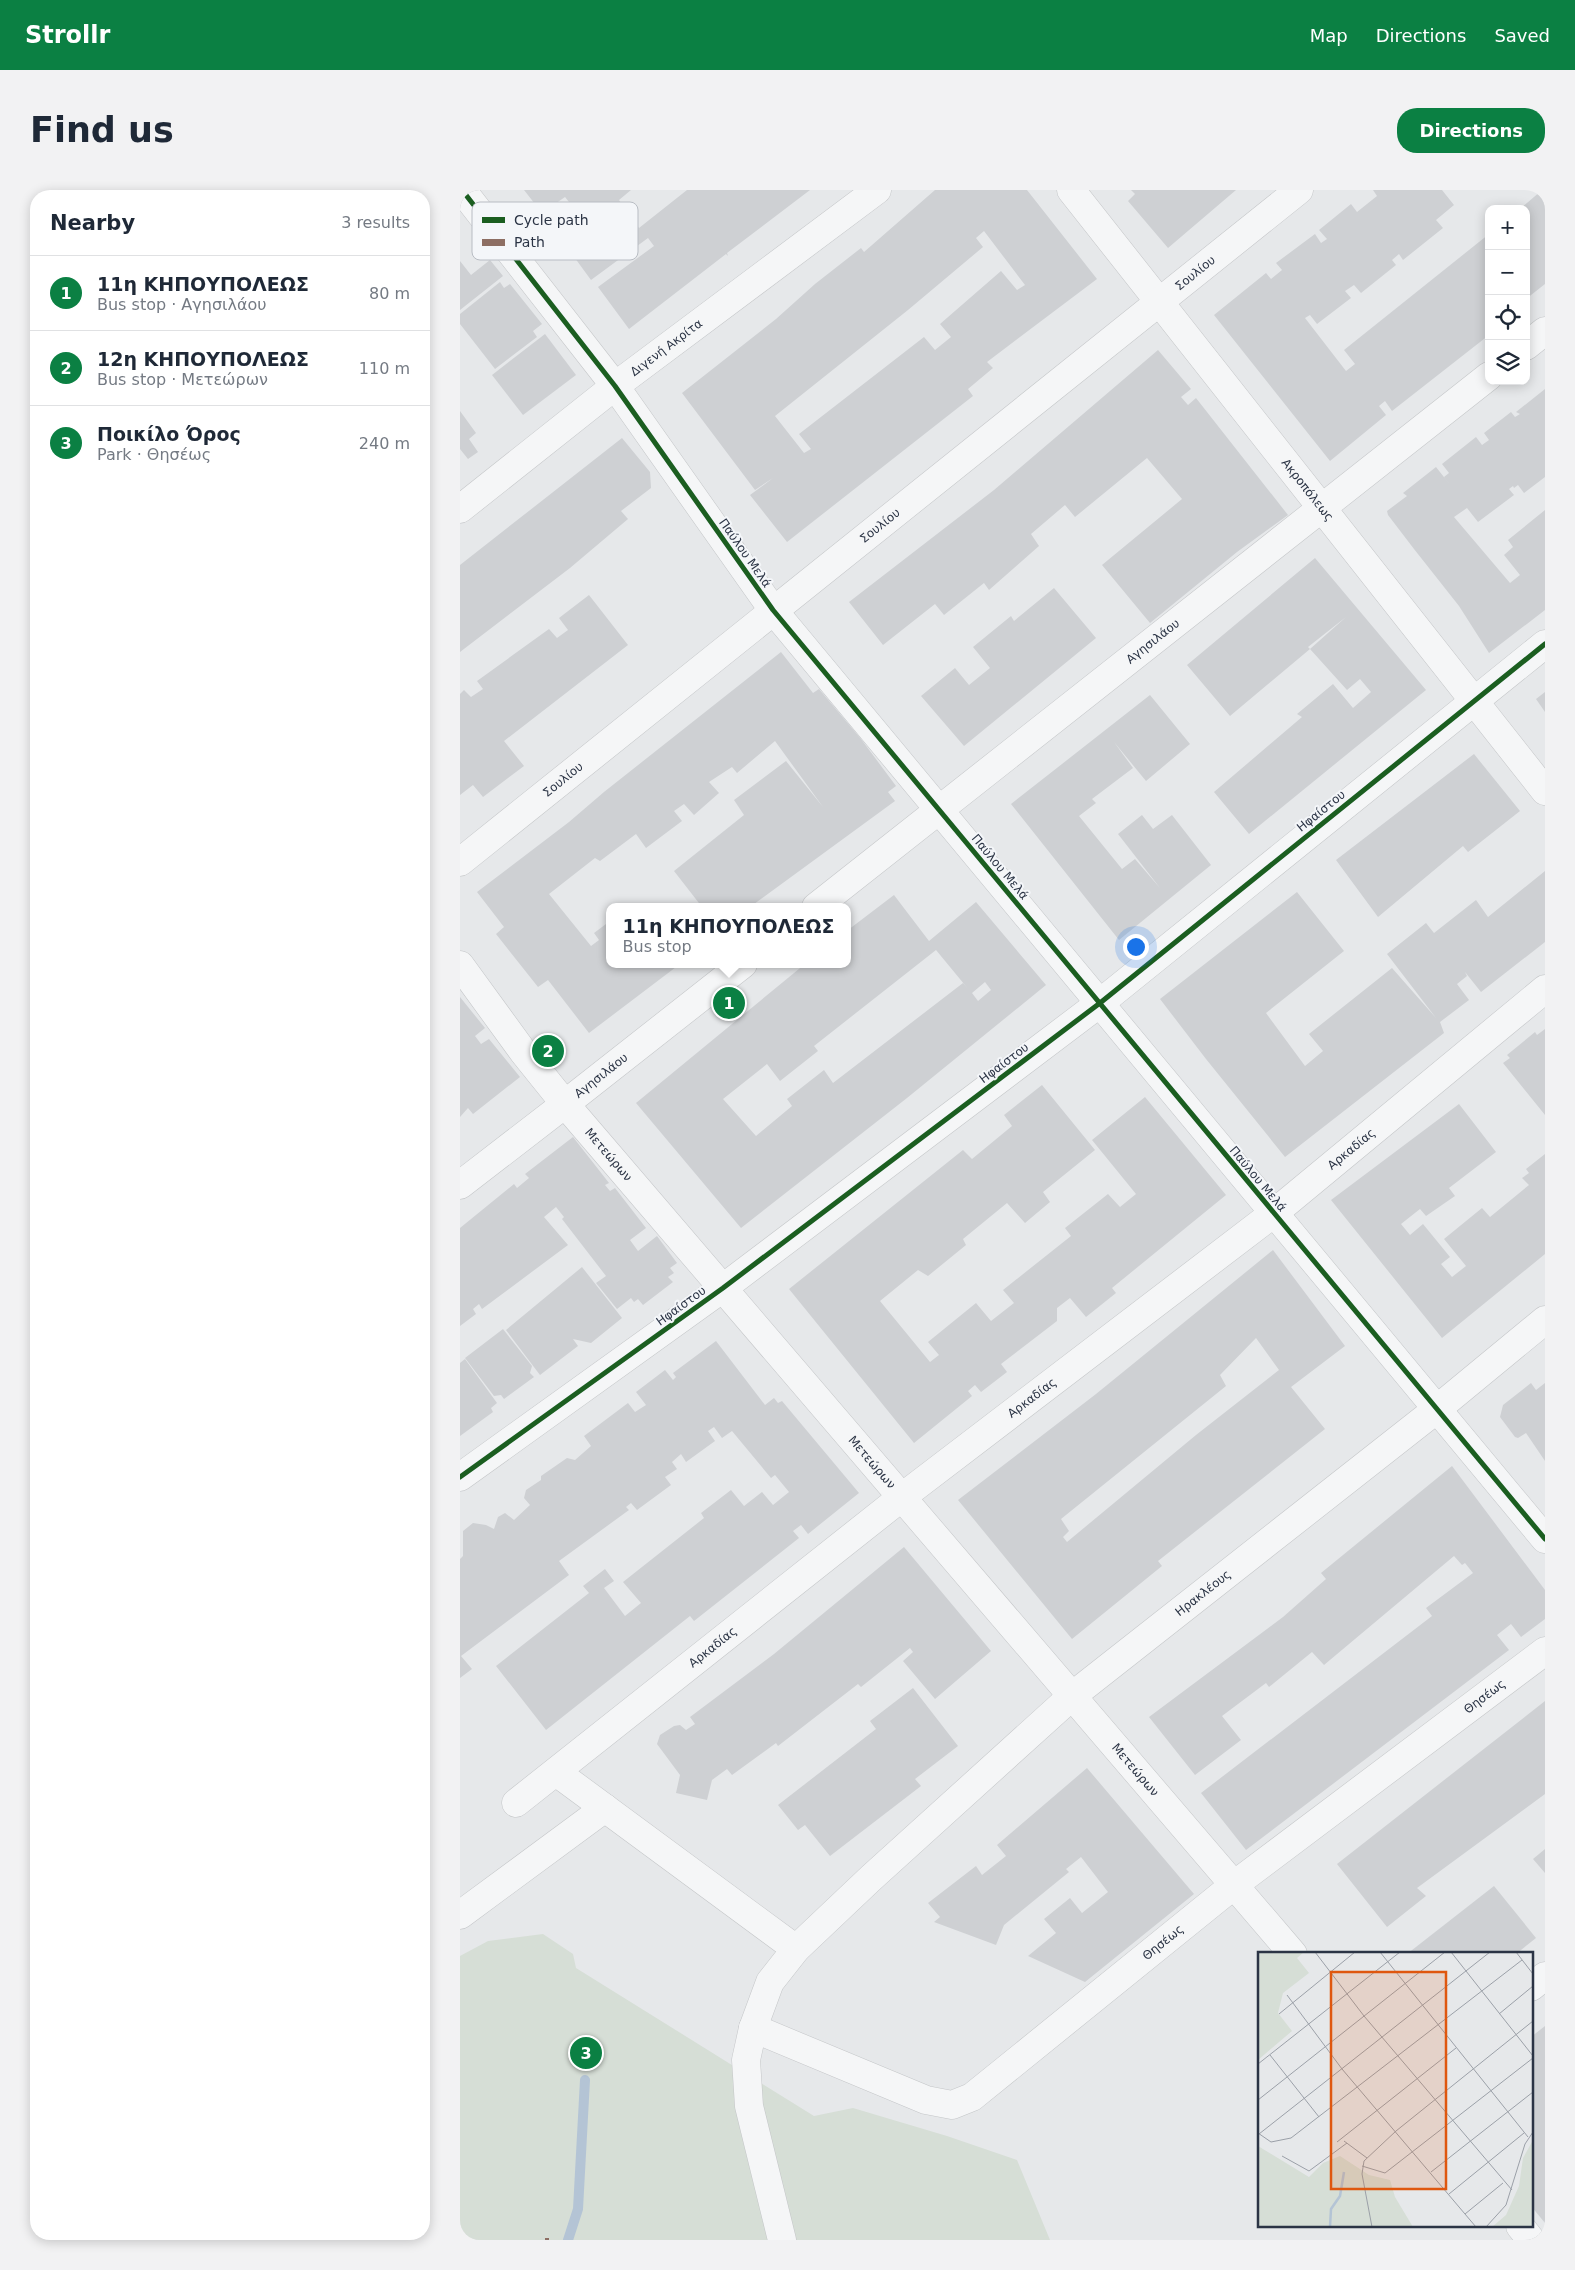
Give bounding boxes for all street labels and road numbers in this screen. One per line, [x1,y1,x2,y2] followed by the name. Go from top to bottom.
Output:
[1172,253,1218,293] street label: Σουλίου
[628,316,705,379] street label: Διγενή Ακρίτα
[1279,456,1336,524] street label: Ακροπόλεως
[857,505,903,546] street label: Σουλίου
[716,516,774,590] street label: Παύλου Μελά
[1123,616,1182,667] street label: Αγησιλάου
[540,759,586,800] street label: Σουλίου
[1294,787,1348,835] street label: Ηφαίστου
[969,831,1031,903] street label: Παύλου Μελά
[977,1040,1031,1086] street label: Ηφαίστου
[572,1050,631,1101] street label: Αγησιλάου
[582,1125,635,1184] street label: Μετεώρων
[1325,1125,1378,1173] street label: Αρκαδίας
[1227,1143,1289,1215] street label: Παύλου Μελά
[653,1283,709,1329] street label: Ηφαίστου
[1005,1375,1059,1421] street label: Αρκαδίας
[845,1433,899,1492] street label: Μετεώρων
[1173,1567,1234,1619] street label: Ηρακλέους
[686,1624,739,1670] street label: Αρκαδίας
[1461,1676,1508,1717] street label: Θησέως
[1109,1741,1162,1799] street label: Μετεώρων
[1140,1922,1186,1963] street label: Θησέως

